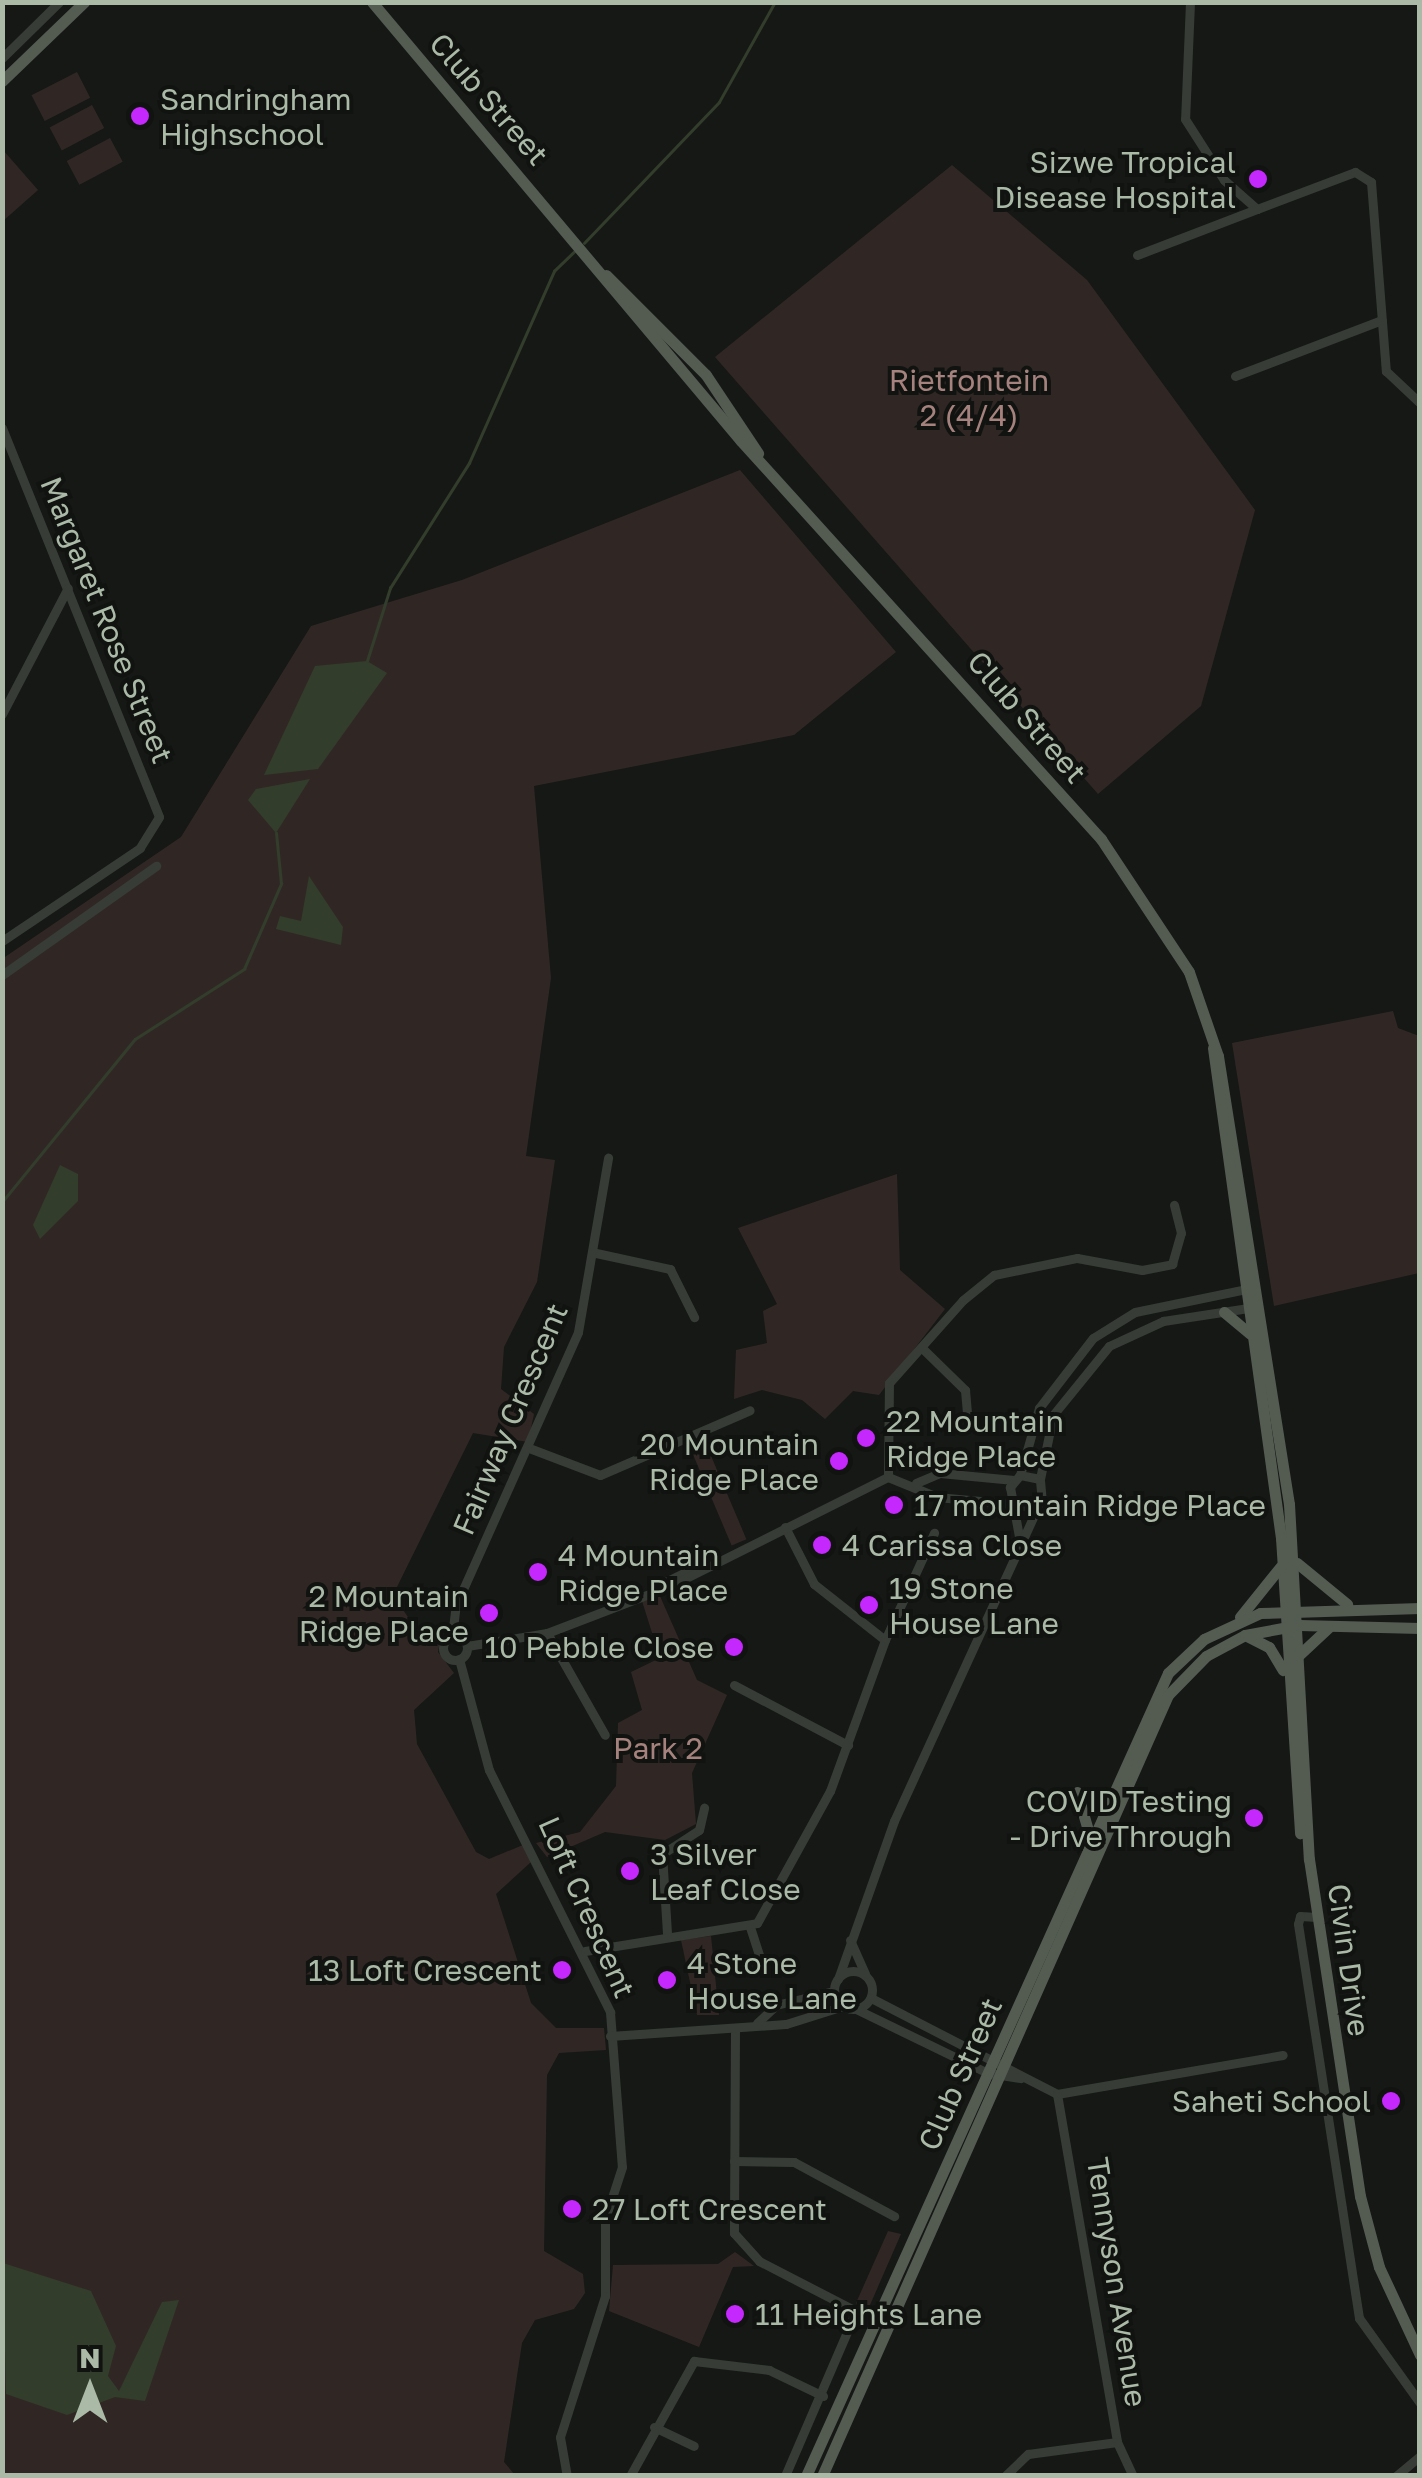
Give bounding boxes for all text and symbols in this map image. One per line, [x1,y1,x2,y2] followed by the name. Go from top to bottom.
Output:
[422,26,556,172] street label: Club Street
[160,81,352,152] place label: Sandringham Highschool
[129,105,151,127] marker: Sandringham Highschool
[994,144,1236,214] place label: Sizwe Tropical Disease Hospital
[1245,166,1271,192] marker: Sizwe Tropical Disease Hospital
[889,362,1049,432] park label: Rietfontein 2 (4/4)
[33,472,181,768] street label: Margaret Rose Street
[960,644,1094,790] street label: Club Street
[445,1298,575,1540] street label: Fairway Crescent
[886,1403,1064,1474] place label: 22 Mountain Ridge Place
[640,1426,819,1496] place label: 20 Mountain Ridge Place
[855,1427,877,1449] marker: 22 Mountain Ridge Place
[828,1450,850,1472] marker: 20 Mountain Ridge Place
[914,1487,1266,1523] place label: 17 mountain Ridge Place
[883,1494,905,1516] marker: 17 mountain Ridge Place
[842,1527,1062,1563] place label: 4 Carissa Close
[811,1534,833,1556] marker: 4 Carissa Close
[558,1537,728,1608] place label: 4 Mountain Ridge Place
[527,1561,549,1583] marker: 4 Mountain Ridge Place
[889,1570,1059,1640] place label: 19 Stone House Lane
[299,1578,469,1648] place label: 2 Mountain Ridge Place
[858,1594,880,1616] marker: 19 Stone House Lane
[478,1602,500,1624] marker: 2 Mountain Ridge Place
[485,1629,714,1665] place label: 10 Pebble Close
[723,1636,745,1658] marker: 10 Pebble Close
[613,1730,703,1766] park label: Park 2
[1010,1783,1232,1854] place label: COVID Testing - Drive Through
[1241,1805,1267,1831] marker: COVID Testing - Drive Through
[531,1811,643,2003] street label: Loft Crescent
[650,1836,801,1906] place label: 3 Silver Leaf Close
[619,1860,641,1882] marker: 3 Silver Leaf Close
[1320,1881,1378,2039] street label: Civin Drive
[687,1945,857,2016] place label: 4 Stone House Lane
[308,1952,542,1988] place label: 13 Loft Crescent
[551,1959,573,1981] marker: 13 Loft Crescent
[656,1969,678,1991] marker: 4 Stone House Lane
[910,1992,1010,2156] street label: Club Street
[1172,2083,1371,2119] place label: Saheti School
[1380,2090,1402,2112] marker: Saheti School
[1079,2155,1155,2409] street label: Tennyson Avenue
[592,2191,827,2227] place label: 27 Loft Crescent
[561,2198,583,2220] marker: 27 Loft Crescent
[755,2296,982,2332] place label: 11 Heights Lane
[724,2303,746,2325] marker: 11 Heights Lane
[40,2338,140,2438] north arrow
[79,2341,101,2374] text: N

